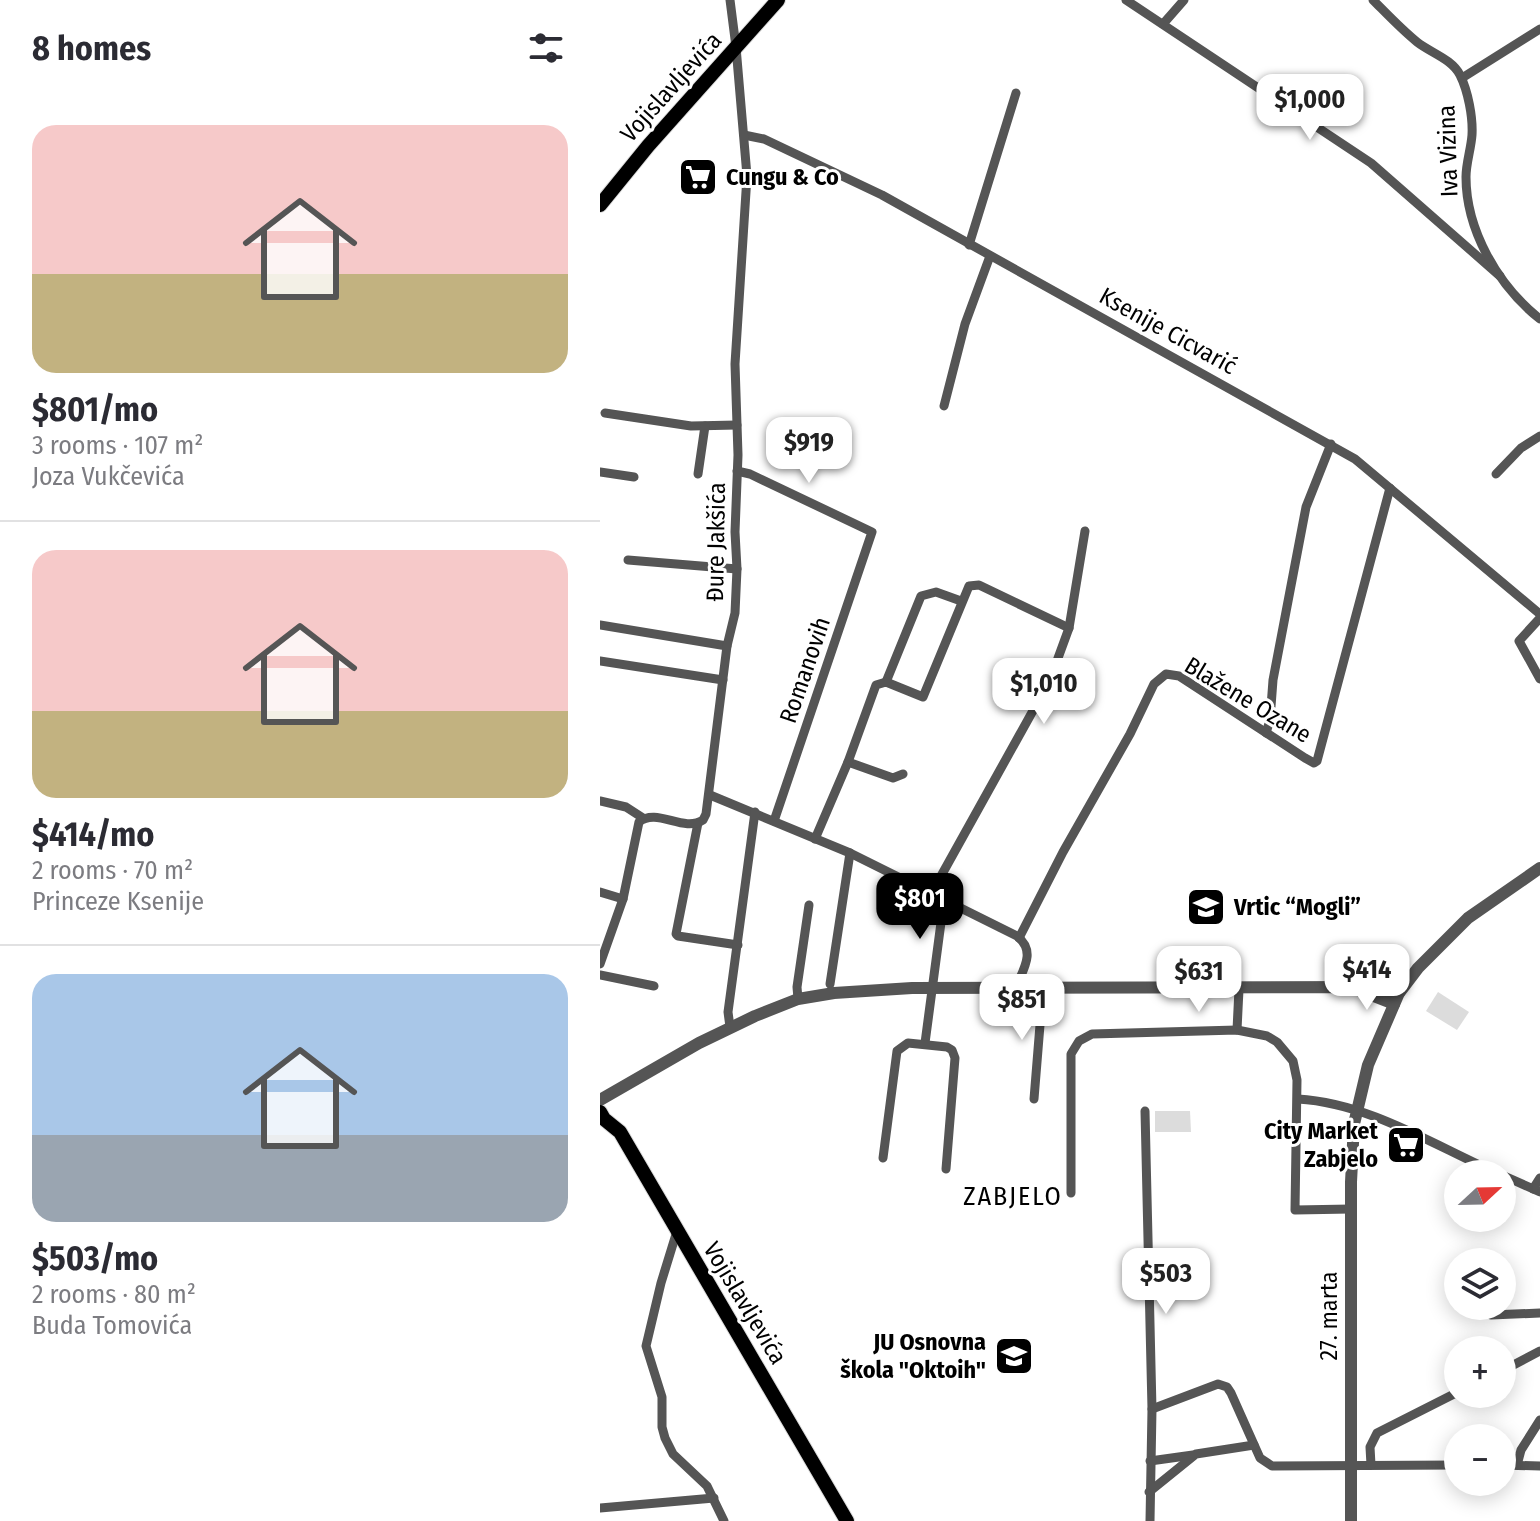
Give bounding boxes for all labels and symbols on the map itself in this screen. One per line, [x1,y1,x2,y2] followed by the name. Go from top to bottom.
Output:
[615,27,727,147] street label: Vojislavljevića
[1245,74,1375,142] pin: $1,000
[1432,104,1464,198] street label: Iva Vizina
[677,156,719,198] supermarket icon: Cungu & Co
[726,163,839,191] place label: Cungu & Co
[1095,282,1241,380] street label: Ksenije Cicvarić
[762,417,856,485] pin: $919
[701,482,731,602] street label: Đure Jakšića
[774,613,836,727] street label: Romanovih
[1180,651,1316,749] street label: Blažene Ozane
[979,658,1109,726] pin: $1,010
[873,873,967,941] pin: $801
[1185,886,1227,928] school or university icon: Vrtic “Mogli”
[1233,893,1361,921] place label: Vrtic “Mogli”
[1320,944,1414,1012] pin: $414
[1152,946,1246,1014] pin: $631
[975,974,1069,1042] pin: $851
[1264,1117,1379,1173] place label: City Market Zabjelo
[1385,1124,1427,1166] supermarket icon: City Market Zabjelo
[1444,1160,1516,1232] north arrow
[963,1181,1063,1212] district label: ZABJELO
[698,1237,792,1369] street label: Vojislavljevića
[1119,1248,1213,1316] pin: $503
[1315,1272,1343,1360] street label: 27. marta
[840,1328,986,1384] place label: JU Osnovna škola "Oktoih"
[993,1335,1035,1377] school or university icon: JU Osnovna škola "Oktoih"

